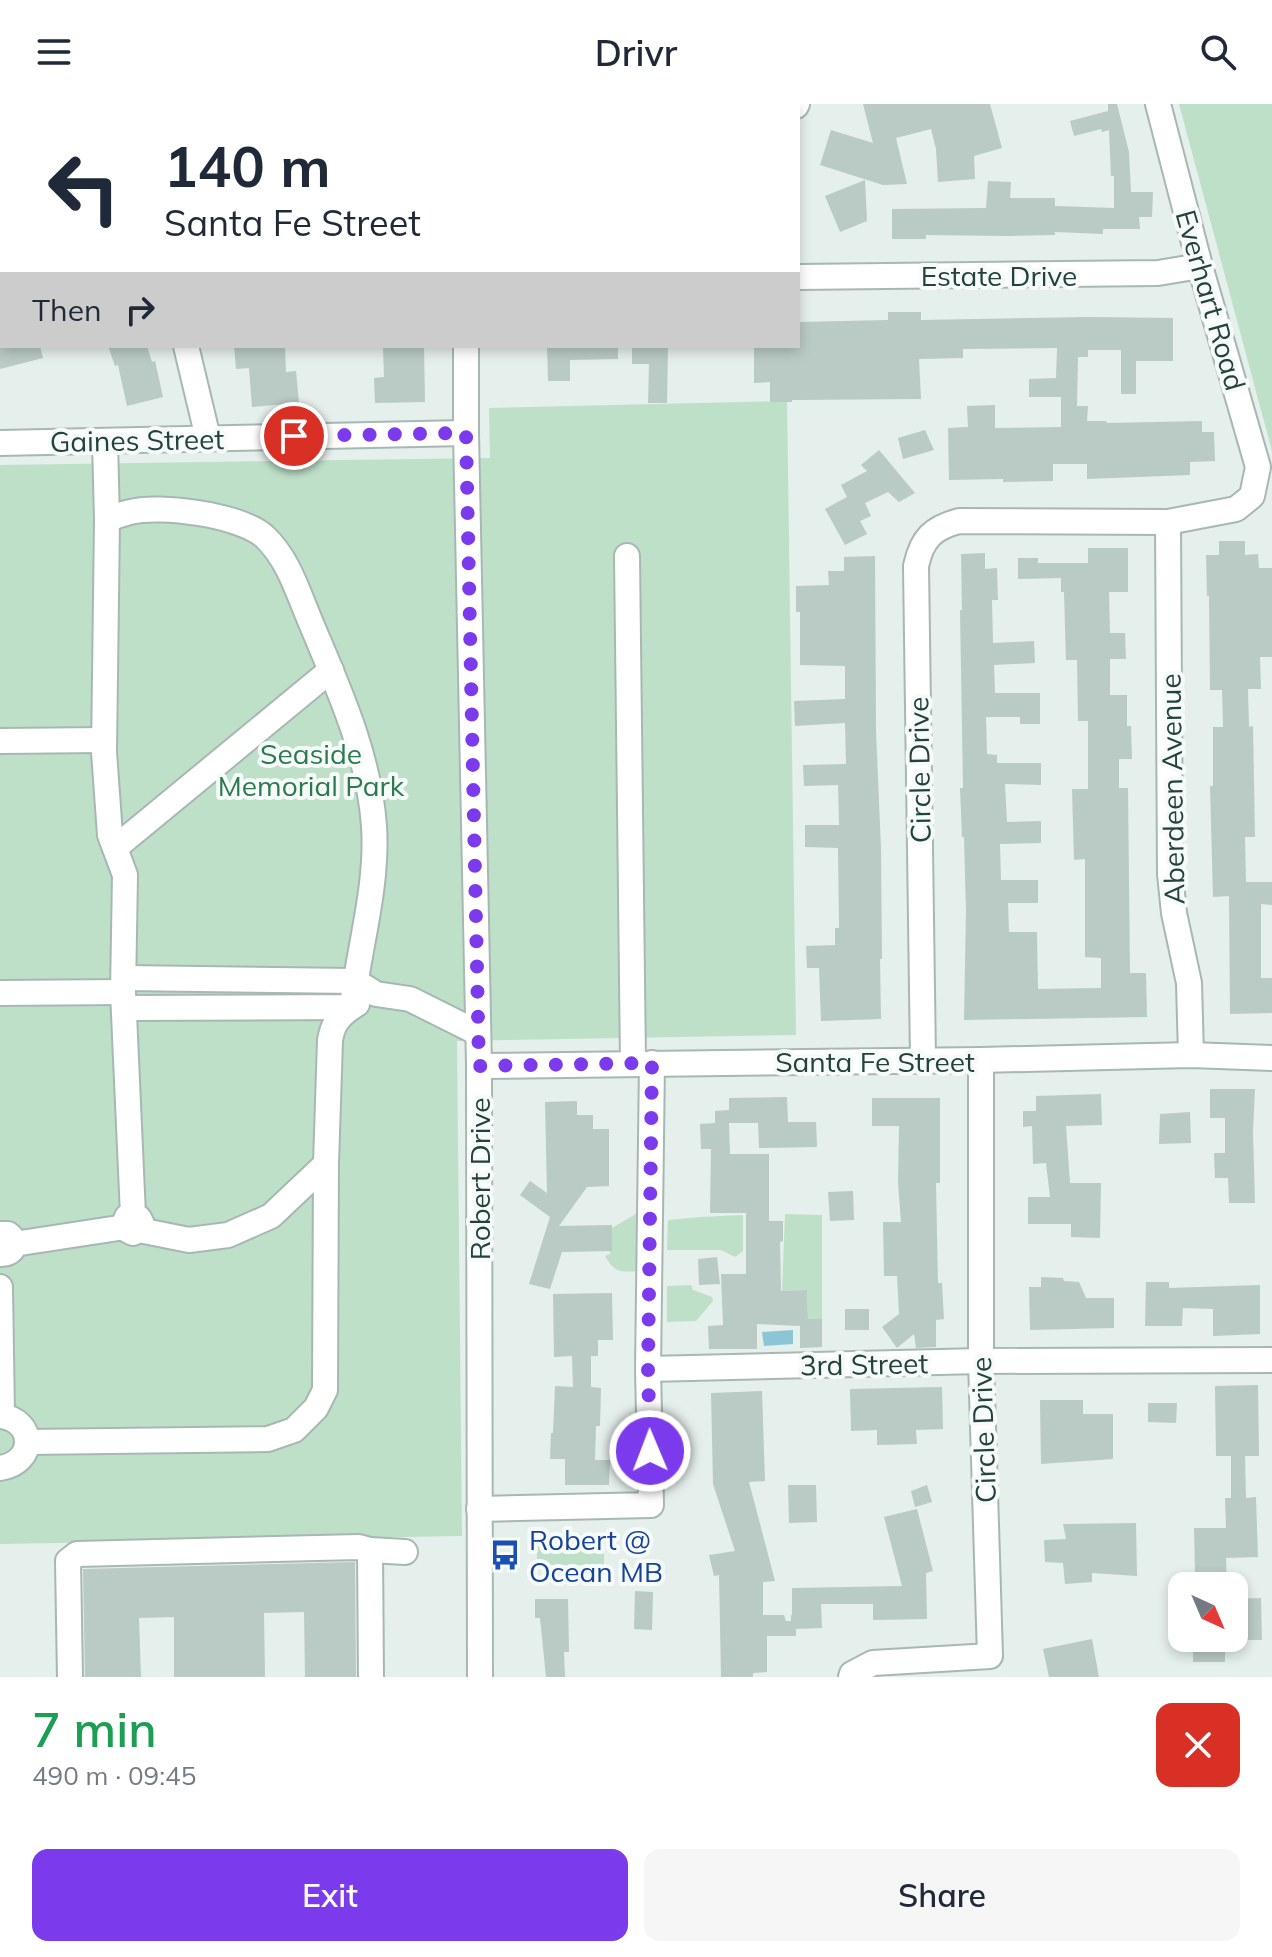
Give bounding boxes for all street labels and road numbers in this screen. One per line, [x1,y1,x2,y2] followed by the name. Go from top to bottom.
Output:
[1169,206,1253,394] street label: Everhart Road
[921,258,1077,293] street label: Estate Drive
[50,421,225,459] street label: Gaines Street
[1152,673,1192,905] street label: Aberdeen Avenue
[900,696,938,844] street label: Circle Drive
[775,1044,975,1079] street label: Santa Fe Street
[462,1098,497,1260] street label: Robert Drive
[800,1345,929,1383] street label: 3rd Street
[963,1356,1003,1504] street label: Circle Drive

